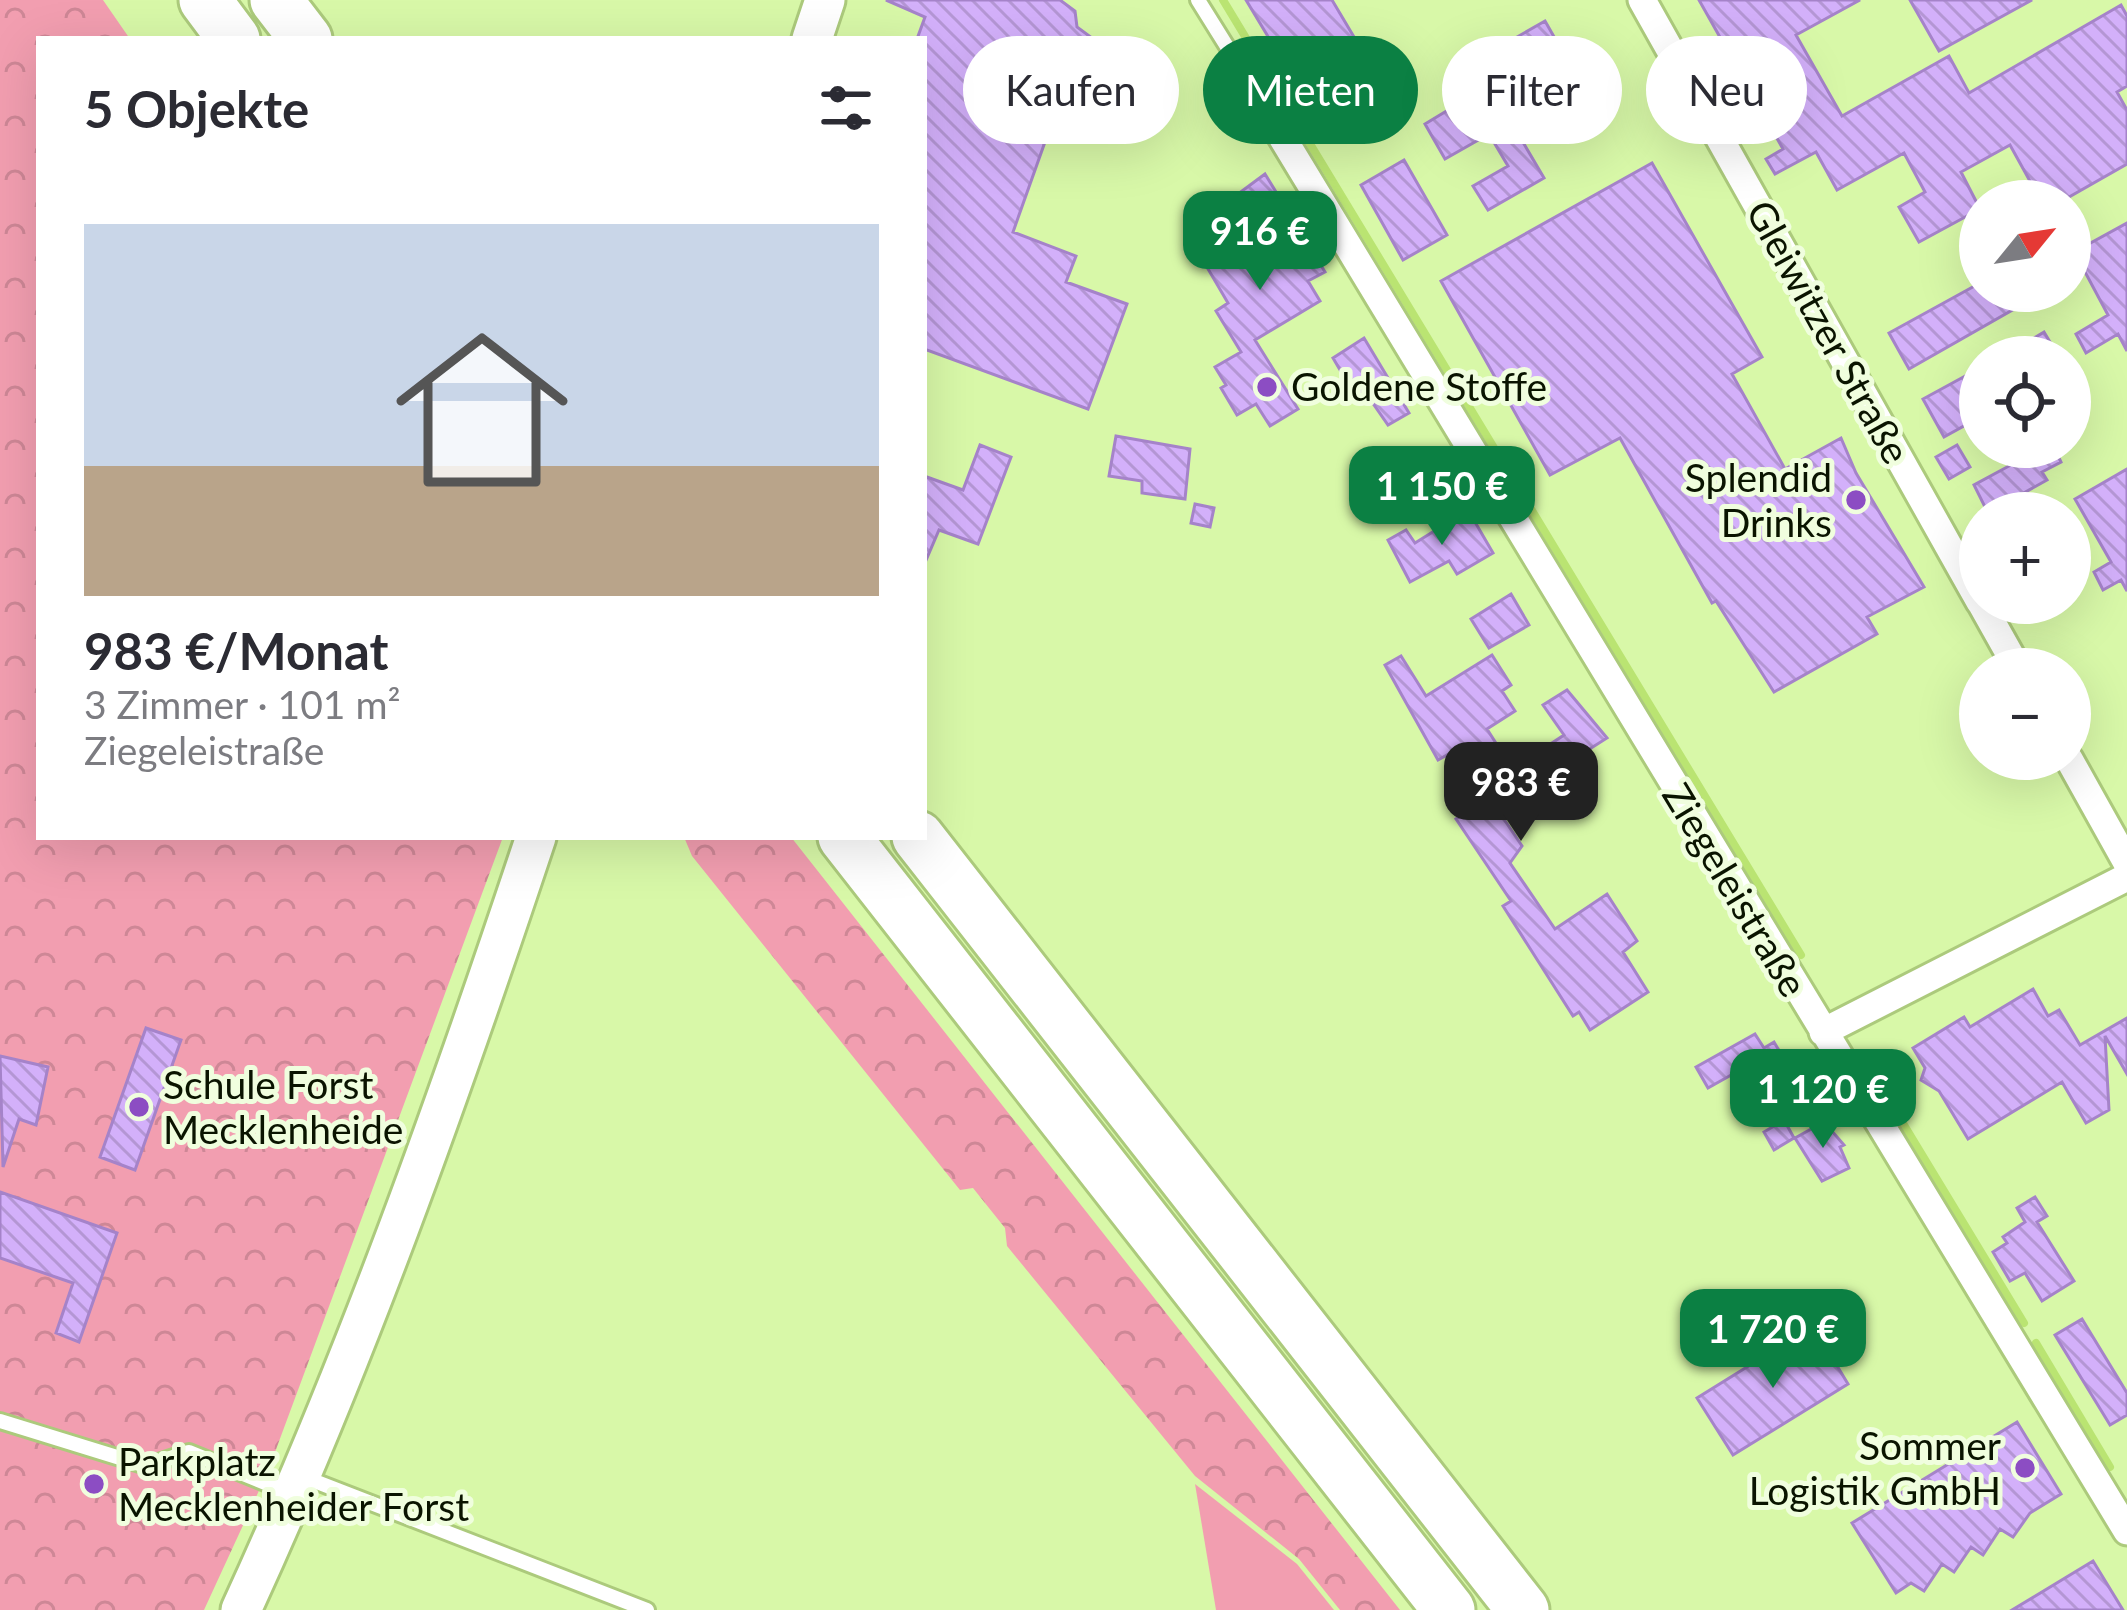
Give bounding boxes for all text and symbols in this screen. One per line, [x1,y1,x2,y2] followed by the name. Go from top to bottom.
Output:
[963,36,1179,144] chip: Kaufen
[1203,36,1418,144] chip: Mieten
[1442,36,1622,144] chip: Filter
[1646,36,1807,144] chip: Neu
[813,75,879,141] icon: filters
[84,78,309,139] text: 5 Objekte
[1959,180,2091,312] north arrow
[1959,180,2091,780] map controls
[1176,191,1344,293] pin: 916 €
[1738,192,1920,471] street label: Gleiwitzer Straße
[1210,207,1310,253] text: 916 €
[374,302,590,518] icon: home
[1959,336,2091,468] button: locate
[1291,363,1547,409] place label: Goldene Stoffe
[1254,374,1280,400] marker: Goldene Stoffe
[1331,446,1553,548] pin: 1 150 €
[1685,454,1832,545] place label: Splendid Drinks
[1376,462,1508,508] text: 1 150 €
[1843,487,1869,513] marker: Splendid Drinks
[1959,492,2091,624] button: +
[84,620,388,681] text: 983 €/Monat
[1959,648,2091,780] button: −
[84,681,401,727] text: 3 Zimmer · 101 m²
[84,727,324,773] text: Ziegeleistraße
[1437,742,1605,844] pin: 983 €
[1471,758,1571,804] text: 983 €
[1654,775,1817,1004] street label: Ziegeleistraße
[1712,1049,1934,1151] pin: 1 120 €
[163,1061,403,1152] place label: Schule Forst Mecklenheide
[1757,1065,1889,1111] text: 1 120 €
[126,1094,152,1120] marker: Schule Forst Mecklenheide
[1662,1289,1884,1391] pin: 1 720 €
[1707,1305,1839,1351] text: 1 720 €
[1749,1422,2001,1513] place label: Sommer Logistik GmbH
[118,1438,469,1529] place label: Parkplatz Mecklenheider Forst
[2012,1455,2038,1481] marker: Sommer Logistik GmbH
[81,1471,107,1497] marker: Parkplatz Mecklenheider Forst

